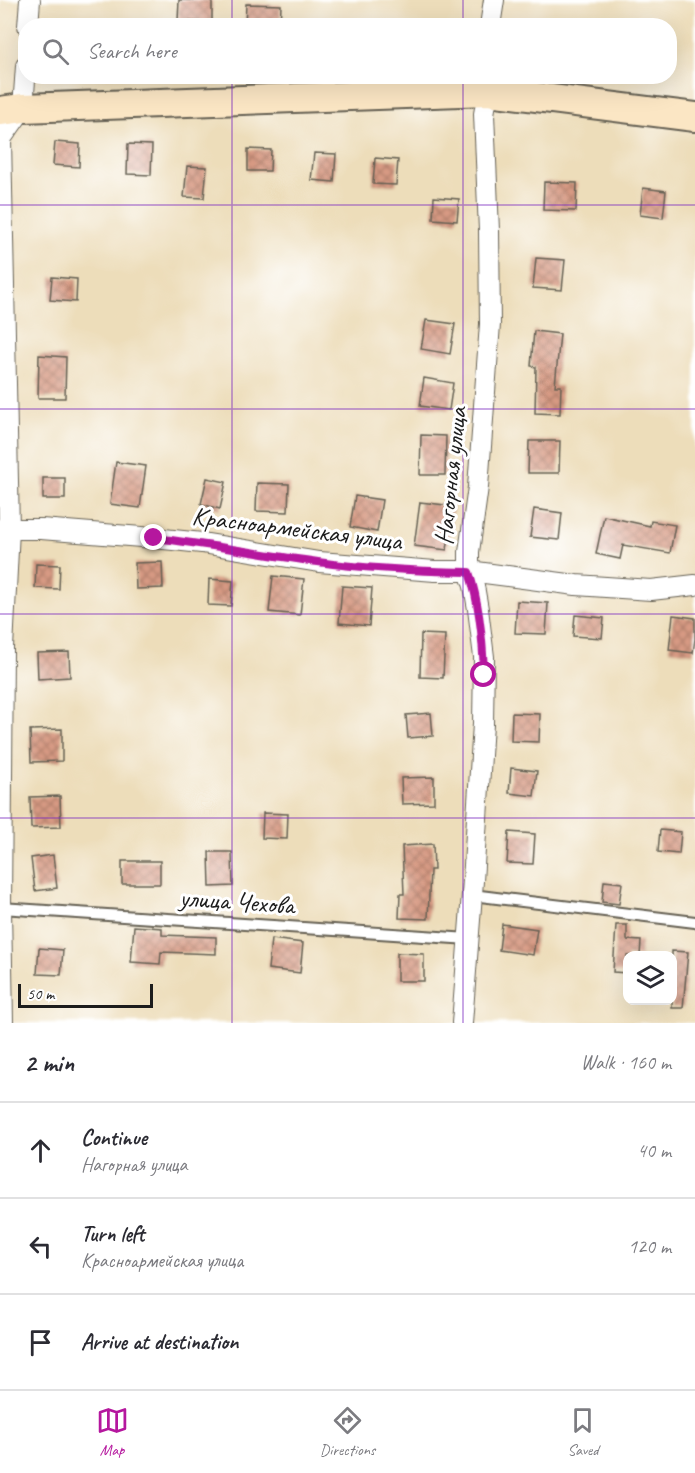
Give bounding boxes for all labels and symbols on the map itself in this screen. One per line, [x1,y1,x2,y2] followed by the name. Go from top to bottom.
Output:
[427,404,474,546] street label: Нагорная улица
[190,499,405,558] street label: Красноармейская улица
[140,524,166,550] route end
[470,661,496,687] route start
[176,881,298,922] street label: улица Чехова
[18,981,153,1008] scale bar

